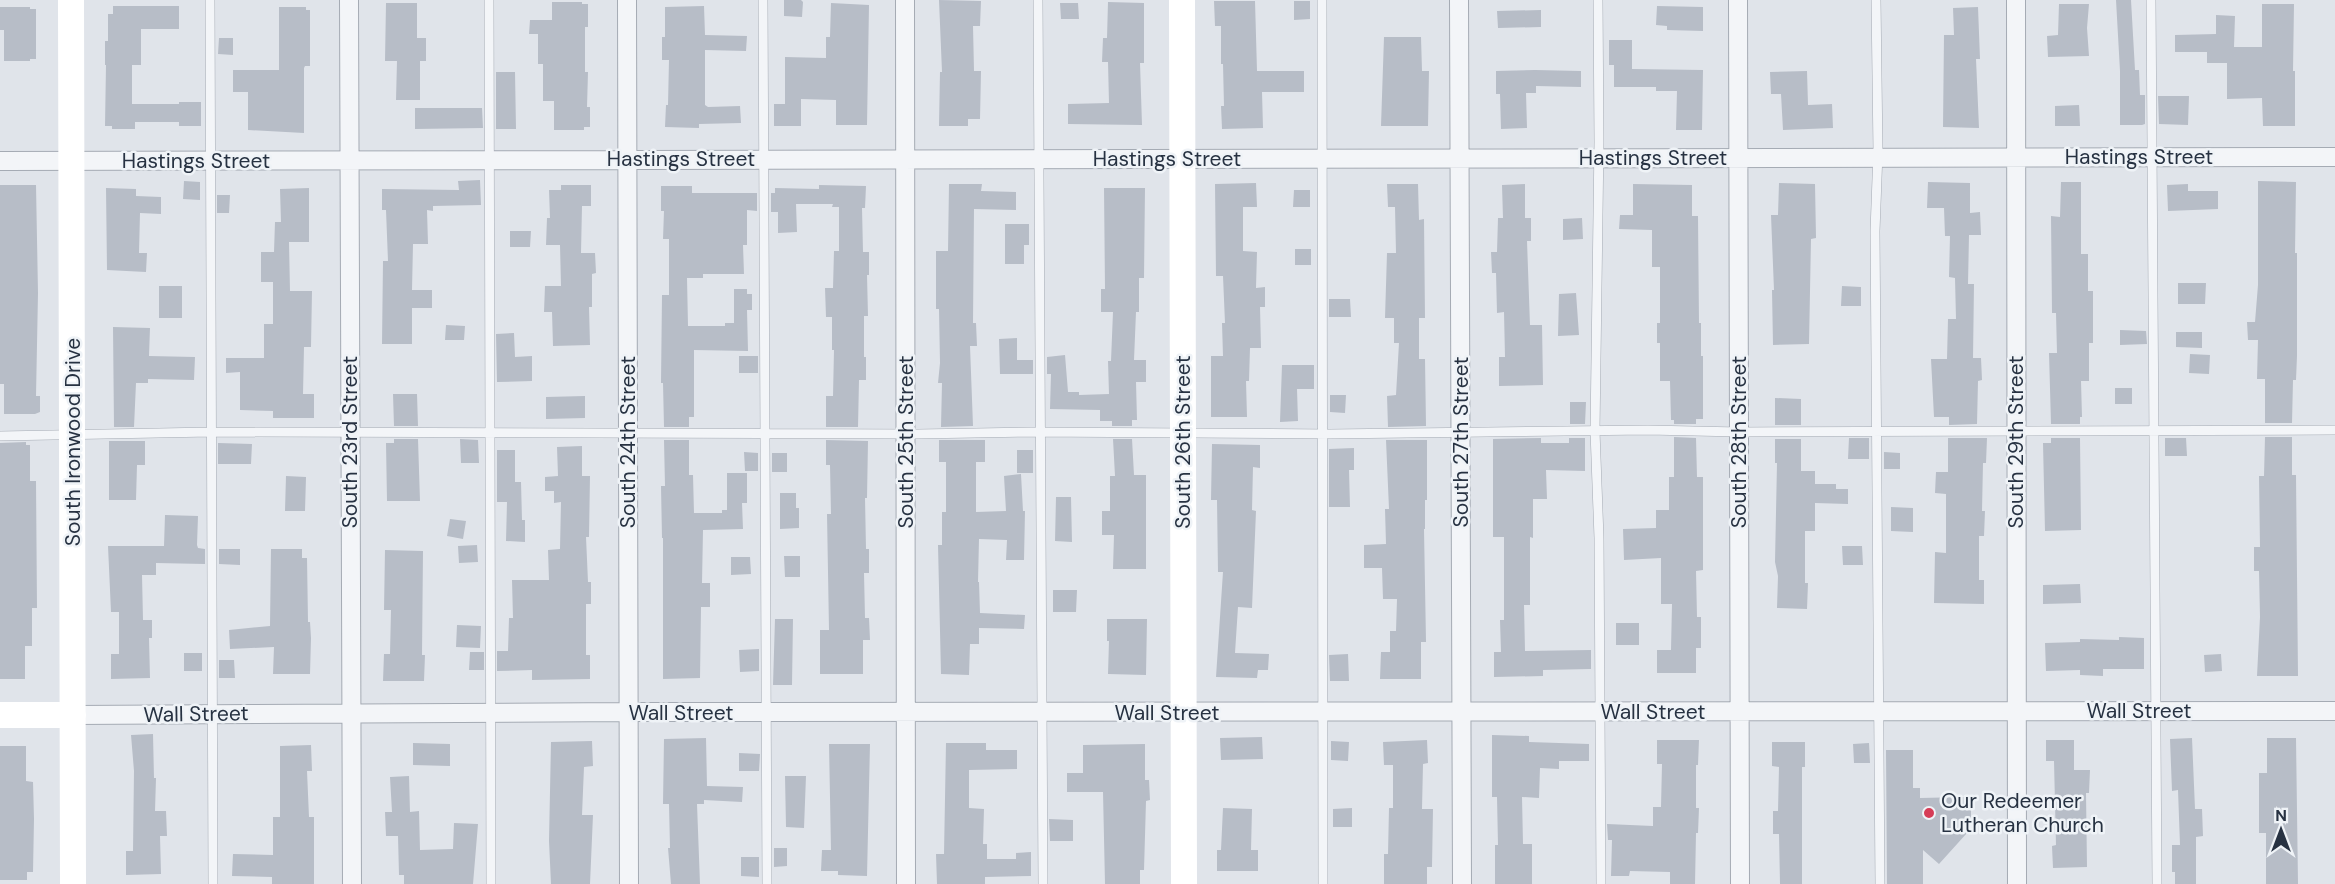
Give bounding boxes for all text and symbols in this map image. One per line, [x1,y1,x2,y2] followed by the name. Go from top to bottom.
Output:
[2065,143,2213,171] street label: Hastings Street
[1579,144,1727,172] street label: Hastings Street
[607,145,755,173] street label: Hastings Street
[1093,145,1241,173] street label: Hastings Street
[122,147,270,175] street label: Hastings Street
[59,338,87,546] street label: South Ironwood Drive
[1169,355,1197,529] street label: South 26th Street
[2002,355,2030,529] street label: South 29th Street
[336,356,364,528] street label: South 23rd Street
[614,356,642,528] street label: South 24th Street
[892,356,920,528] street label: South 25th Street
[1725,356,1753,528] street label: South 28th Street
[1447,357,1475,527] street label: South 27th Street
[2086,697,2192,725] street label: Wall Street
[1600,698,1706,726] street label: Wall Street
[143,699,249,729] street label: Wall Street
[628,699,734,727] street label: Wall Street
[1114,699,1220,727] street label: Wall Street
[1941,787,2104,839] place label: Our Redeemer Lutheran Church
[2251,800,2311,860] north arrow
[2275,805,2287,826] text: N
[1922,806,1936,820] marker: Our Redeemer Lutheran Church

